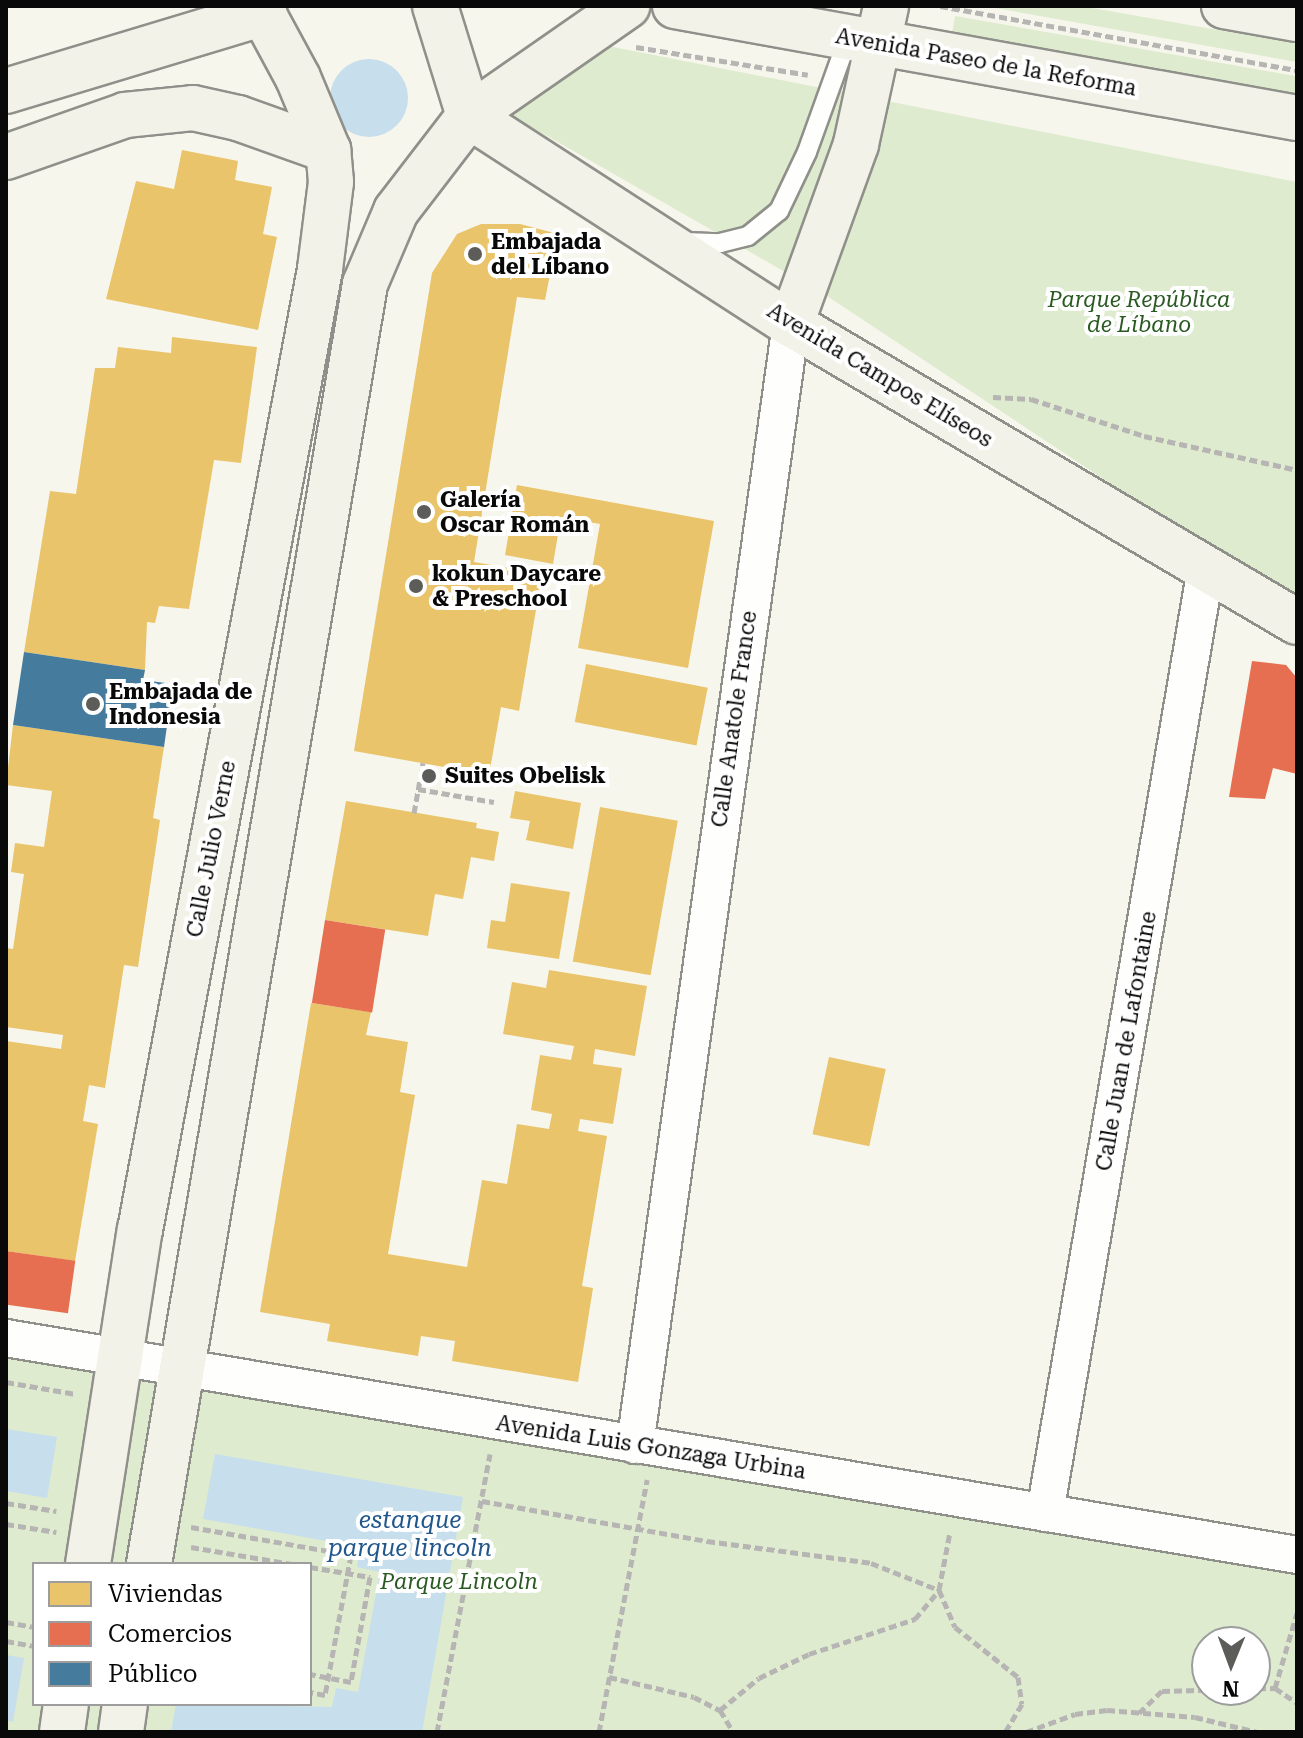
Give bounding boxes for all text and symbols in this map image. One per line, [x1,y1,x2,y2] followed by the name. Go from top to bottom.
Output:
[834,23,1138,101] street label: Avenida Paseo de la Reforma
[491,228,609,280] place label: Embajada del Líbano
[466,245,484,263] marker: Embajada del Líbano
[1048,286,1230,338] park label: Parque República de Líbano
[763,297,997,453] street label: Avenida Campos Elíseos
[440,486,589,538] place label: Galería Oscar Román
[415,503,433,521] marker: Galería Oscar Román
[432,560,601,612] place label: kokun Daycare & Preschool
[407,577,425,595] marker: kokun Daycare & Preschool
[706,609,762,829] street label: Calle Anatole France
[109,678,252,730] place label: Embajada de Indonesia
[84,695,102,713] marker: Embajada de Indonesia
[181,759,241,939] street label: Calle Julio Verne
[445,763,606,789] place label: Suites Obelisk
[420,767,438,785] marker: Suites Obelisk
[1090,909,1162,1173] street label: Calle Juan de Lafontaine
[494,1409,808,1485] street label: Avenida Luis Gonzaga Urbina
[328,1507,492,1563] water label: estanque parque lincoln
[32,1562,312,1706] legend
[380,1569,538,1595] park label: Parque Lincoln
[108,1580,222,1608] text: Viviendas
[108,1620,232,1648] text: Comercios
[1191,1626,1271,1706] north arrow
[108,1660,197,1688] text: Público
[1222,1676,1239,1701] text: N

